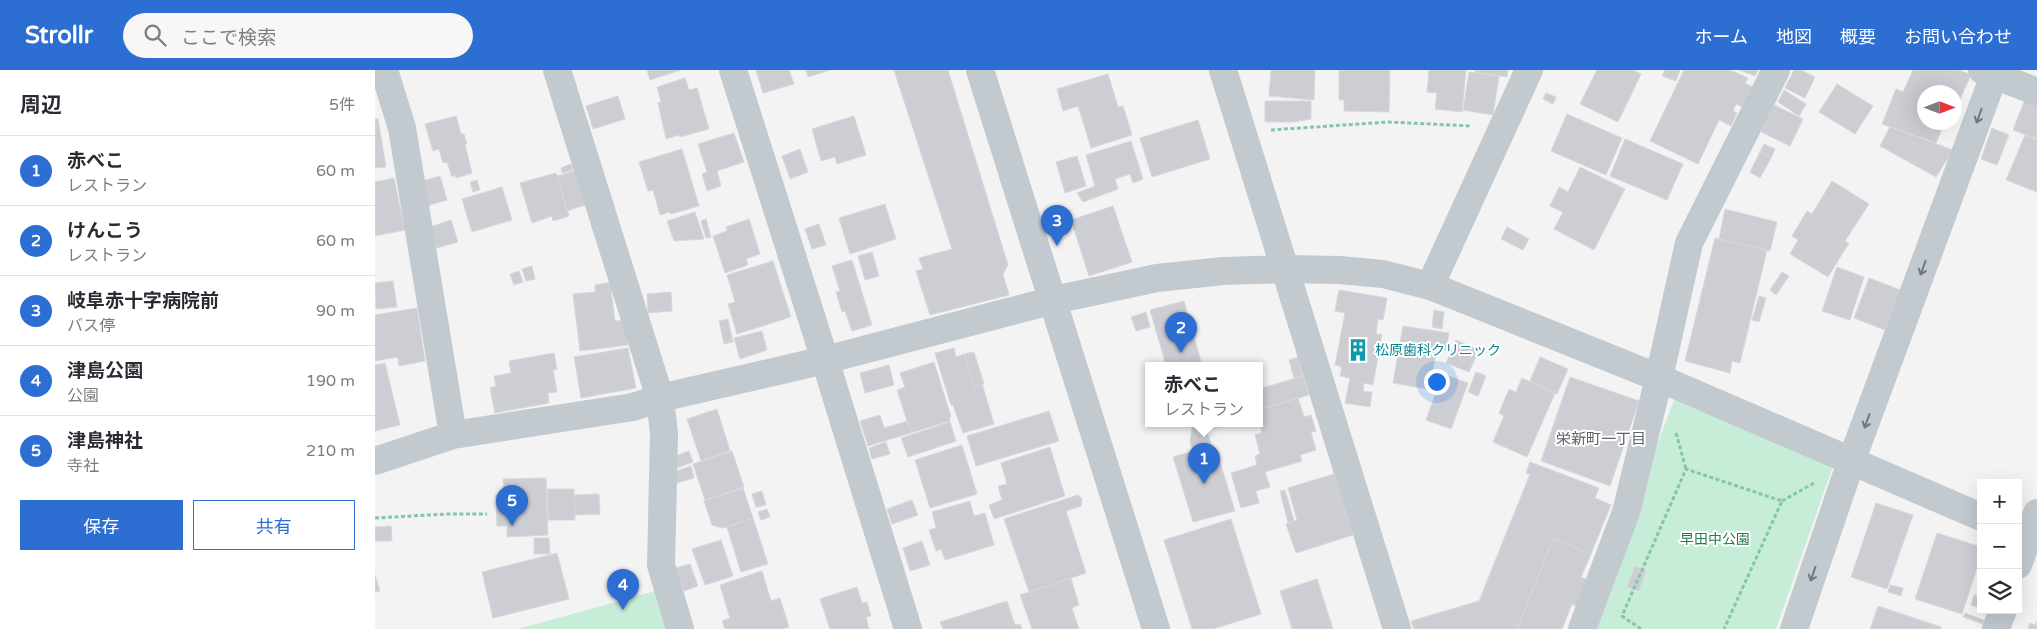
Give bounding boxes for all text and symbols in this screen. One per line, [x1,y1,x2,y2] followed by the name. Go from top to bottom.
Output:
[123,13,473,58] search box
[25,21,93,50] text: Strollr
[141,21,169,49] icon: search
[1695,26,1748,48] text: ホーム
[1776,26,1812,48] text: 地図
[1840,26,1876,48] text: 概要
[1904,26,2012,48] text: お問い合わせ
[181,27,276,49] text: ここで検索
[1917,85,1962,130] north arrow
[20,93,62,118] text: 周辺
[329,95,355,115] text: 5件
[1974,108,1983,123] one-way arrow
[67,150,124,172] text: 赤べこ
[31,161,41,181] text: 1
[316,161,355,181] text: 60 m
[67,176,147,196] text: レストラン
[1041,205,1073,246] pin: 3
[67,220,143,242] text: けんこう
[31,231,41,251] text: 2
[316,231,355,251] text: 60 m
[67,246,147,266] text: レストラン
[1918,260,1927,275] one-way arrow
[67,290,219,312] text: 岐阜赤十字病院前
[31,301,41,321] text: 3
[316,301,355,321] text: 90 m
[1165,312,1197,353] pin: 2
[67,316,115,336] text: バス停
[1345,337,1371,363] building icon: 松原歯科クリニック
[1375,342,1501,359] place label: 松原歯科クリニック
[67,360,143,382] text: 津島公園
[1145,362,1263,427] popup
[1424,369,1450,395] your location
[31,371,41,391] text: 4
[306,371,355,391] text: 190 m
[1164,374,1221,396] text: 赤べこ
[67,386,99,406] text: 公園
[1164,400,1244,420] text: レストラン
[1861,413,1871,428] one-way arrow
[67,430,143,452] text: 津島神社
[1556,430,1646,448] district label: 栄新町一丁目
[31,441,41,461] text: 5
[306,441,355,461] text: 210 m
[1188,443,1220,484] pin: 1
[67,456,99,476] text: 寺社
[1977,479,2022,614] map controls
[1977,479,2022,524] button: +
[496,485,528,526] pin: 5
[20,500,183,550] button: 保存
[193,500,355,550] button: 共有
[1977,524,2022,569] button: −
[1680,531,1750,548] park label: 早田中公園
[1808,566,1817,581] one-way arrow
[607,569,639,610] pin: 4
[1977,569,2022,614] button: layers

